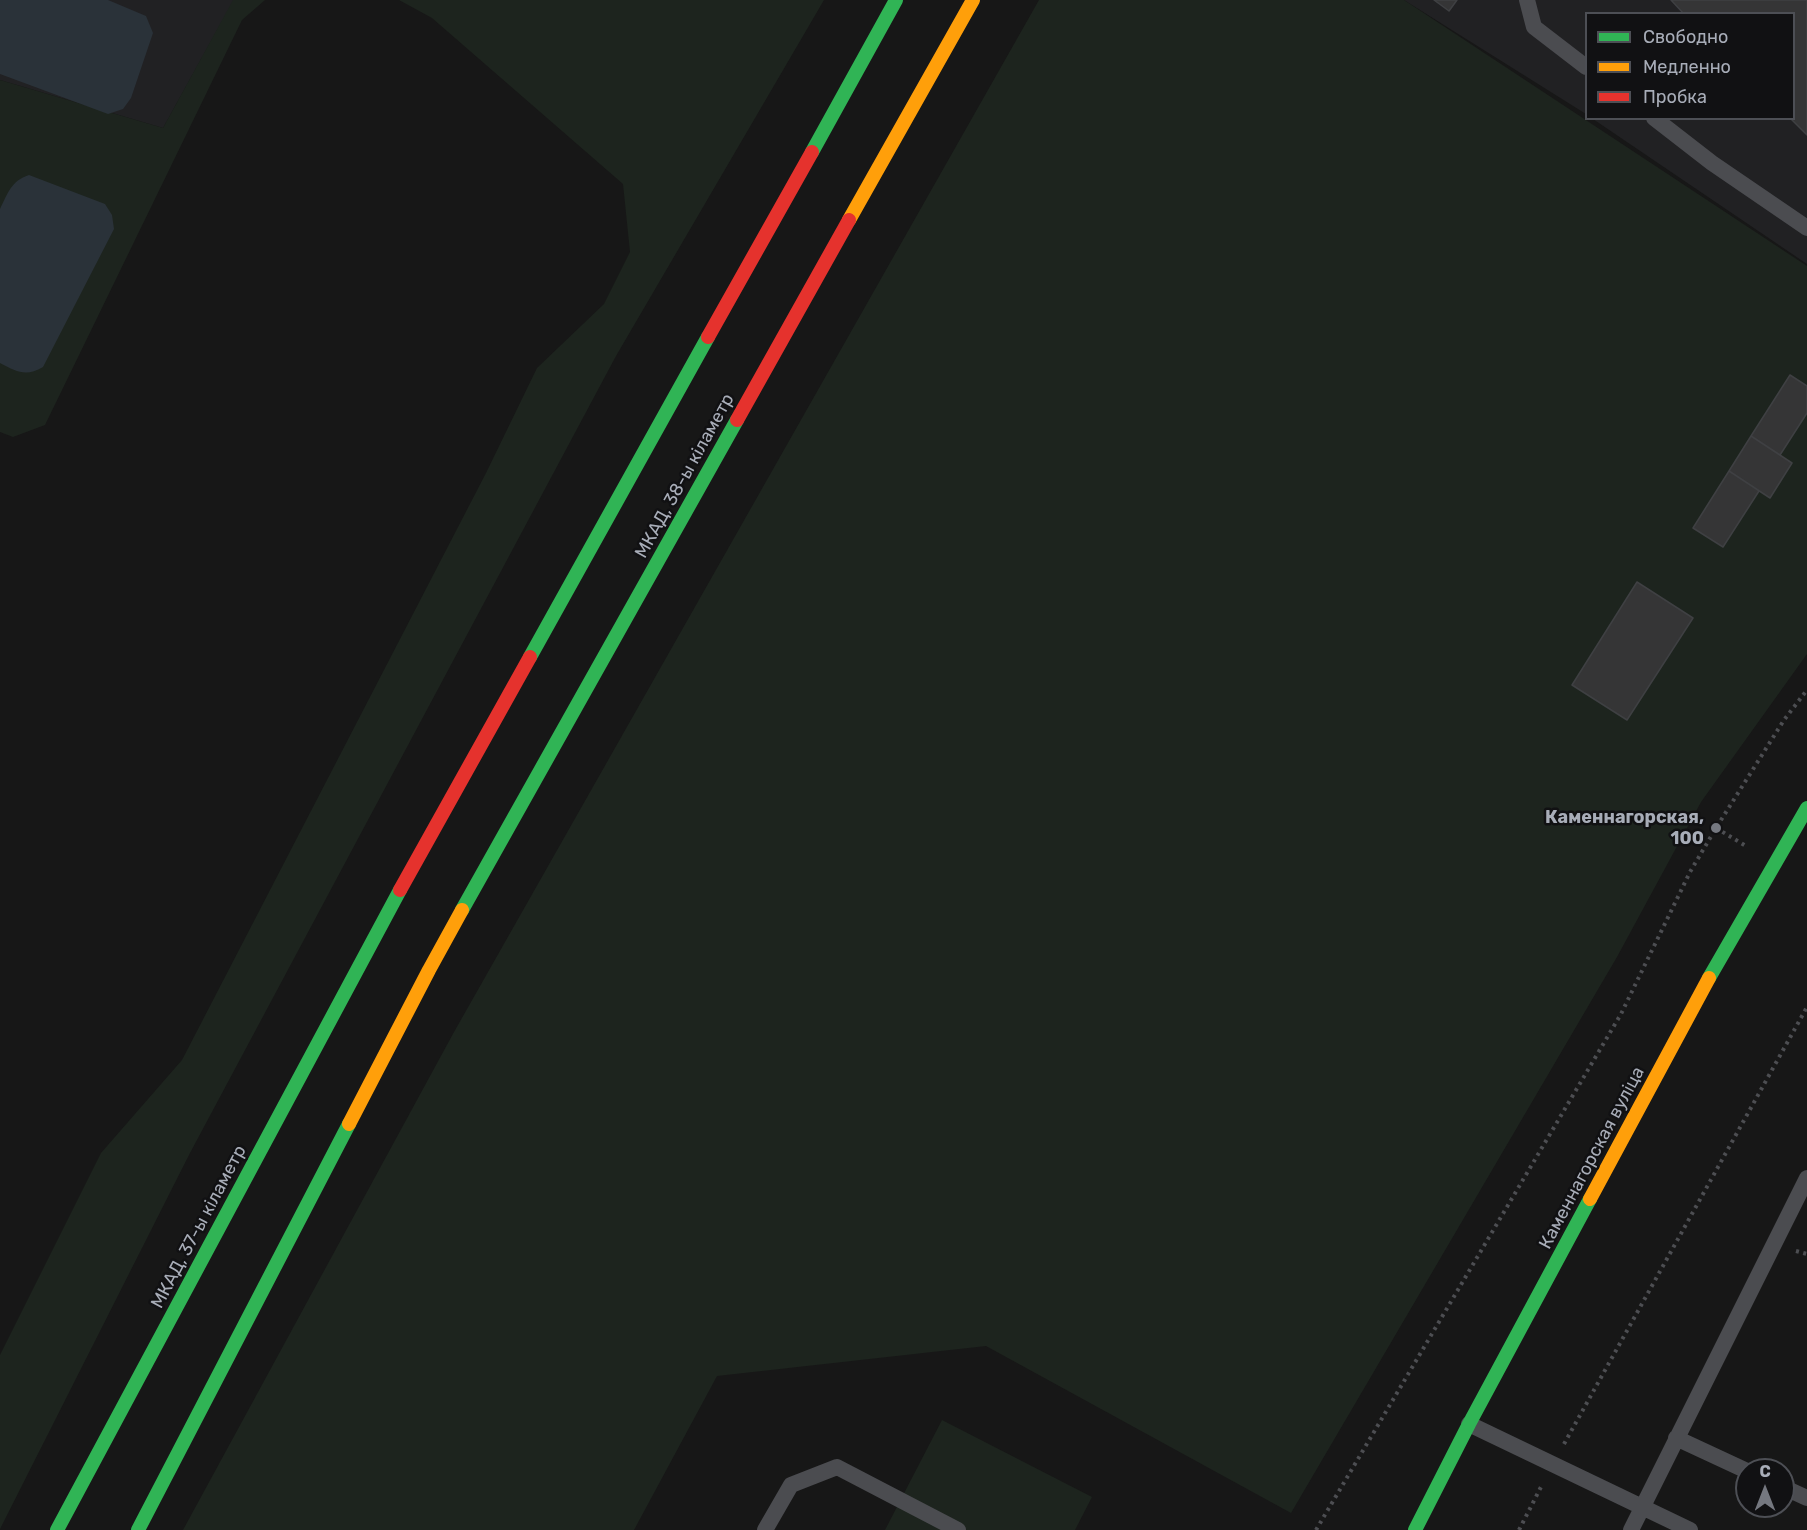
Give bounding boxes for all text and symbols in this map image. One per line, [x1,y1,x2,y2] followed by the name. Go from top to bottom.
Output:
[1585,12,1795,120] legend
[1643,26,1728,48] text: Свободно
[1643,56,1731,78] text: Медленно
[1643,86,1707,108] text: Пробка
[631,390,739,562] street label: МКАД, 38-ы кіламетр
[1545,807,1704,850] place label: Каменнагорская, 100
[1709,821,1723,835] marker: Каменнагорская, 100
[1535,1063,1649,1253] street label: Каменнагорская вуліца
[147,1142,251,1312] street label: МКАД, 37-ы кіламетр
[1735,1458,1795,1518] north arrow
[1759,1462,1771,1481] text: С

